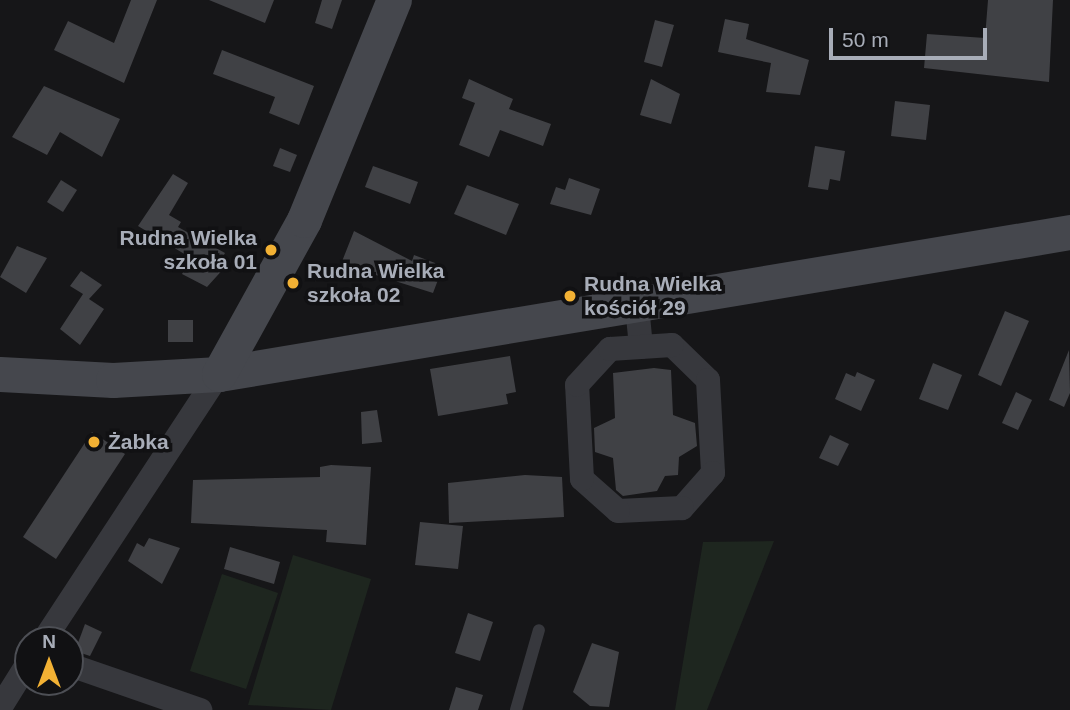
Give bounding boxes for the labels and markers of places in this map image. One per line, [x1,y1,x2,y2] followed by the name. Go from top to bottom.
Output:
[119,225,257,275] place label: Rudna Wielka szkoła 01
[263,242,279,258] marker: Rudna Wielka szkoła 01
[307,258,445,308] place label: Rudna Wielka szkoła 02
[584,271,722,321] place label: Rudna Wielka kościół 29
[285,275,301,291] marker: Rudna Wielka szkoła 02
[562,288,578,304] marker: Rudna Wielka kościół 29
[108,429,169,455] place label: Żabka
[86,434,102,450] marker: Żabka

